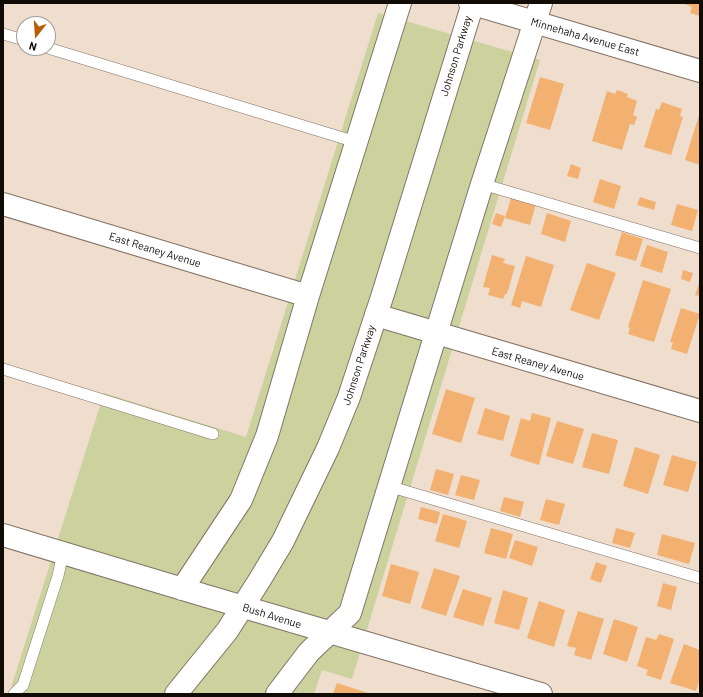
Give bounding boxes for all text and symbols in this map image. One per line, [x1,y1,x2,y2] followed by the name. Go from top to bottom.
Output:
[437,14,475,98] street label: Johnson Parkway
[529,15,641,59] street label: Minnehaha Avenue East
[16,16,56,56] north arrow
[27,40,38,54] text: N
[107,230,203,270] street label: East Reaney Avenue
[340,323,378,407] street label: Johnson Parkway
[490,344,586,384] street label: East Reaney Avenue
[241,601,303,631] street label: Bush Avenue

